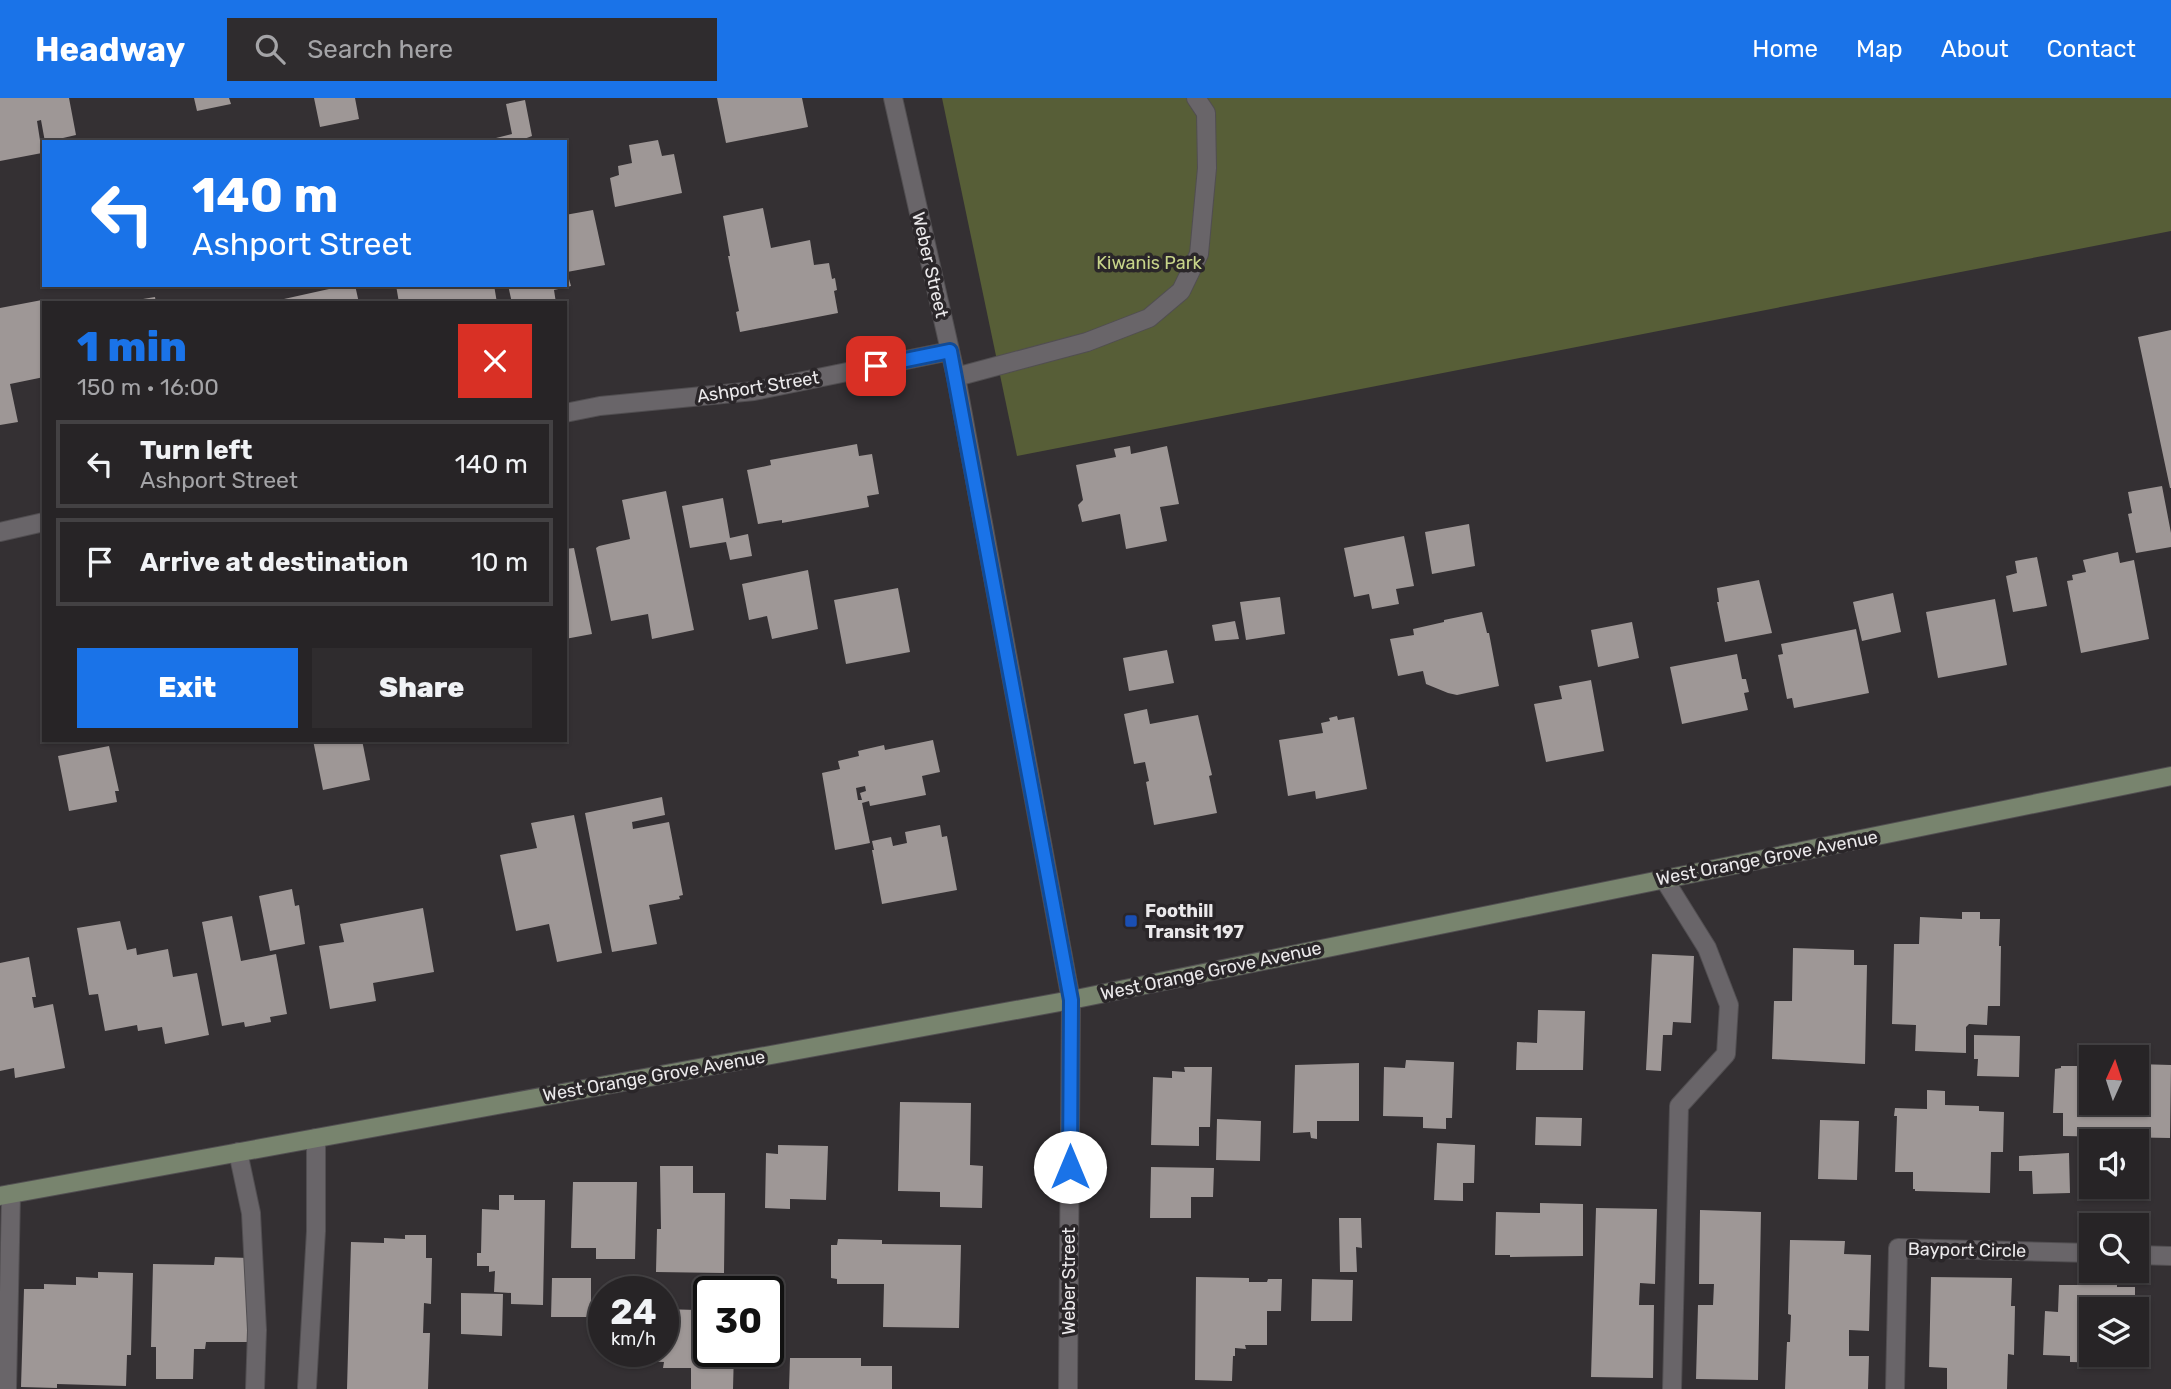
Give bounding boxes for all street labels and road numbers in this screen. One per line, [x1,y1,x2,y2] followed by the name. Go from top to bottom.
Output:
[907,210,953,320] street label: Weber Street
[695,366,821,408] street label: Ashport Street
[1654,826,1880,890] street label: West Orange Grove Avenue
[1099,937,1323,1005] street label: West Orange Grove Avenue
[541,1046,767,1106] street label: West Orange Grove Avenue
[1058,1227,1080,1335] street label: Weber Street
[1908,1238,2026,1262] street label: Bayport Circle

